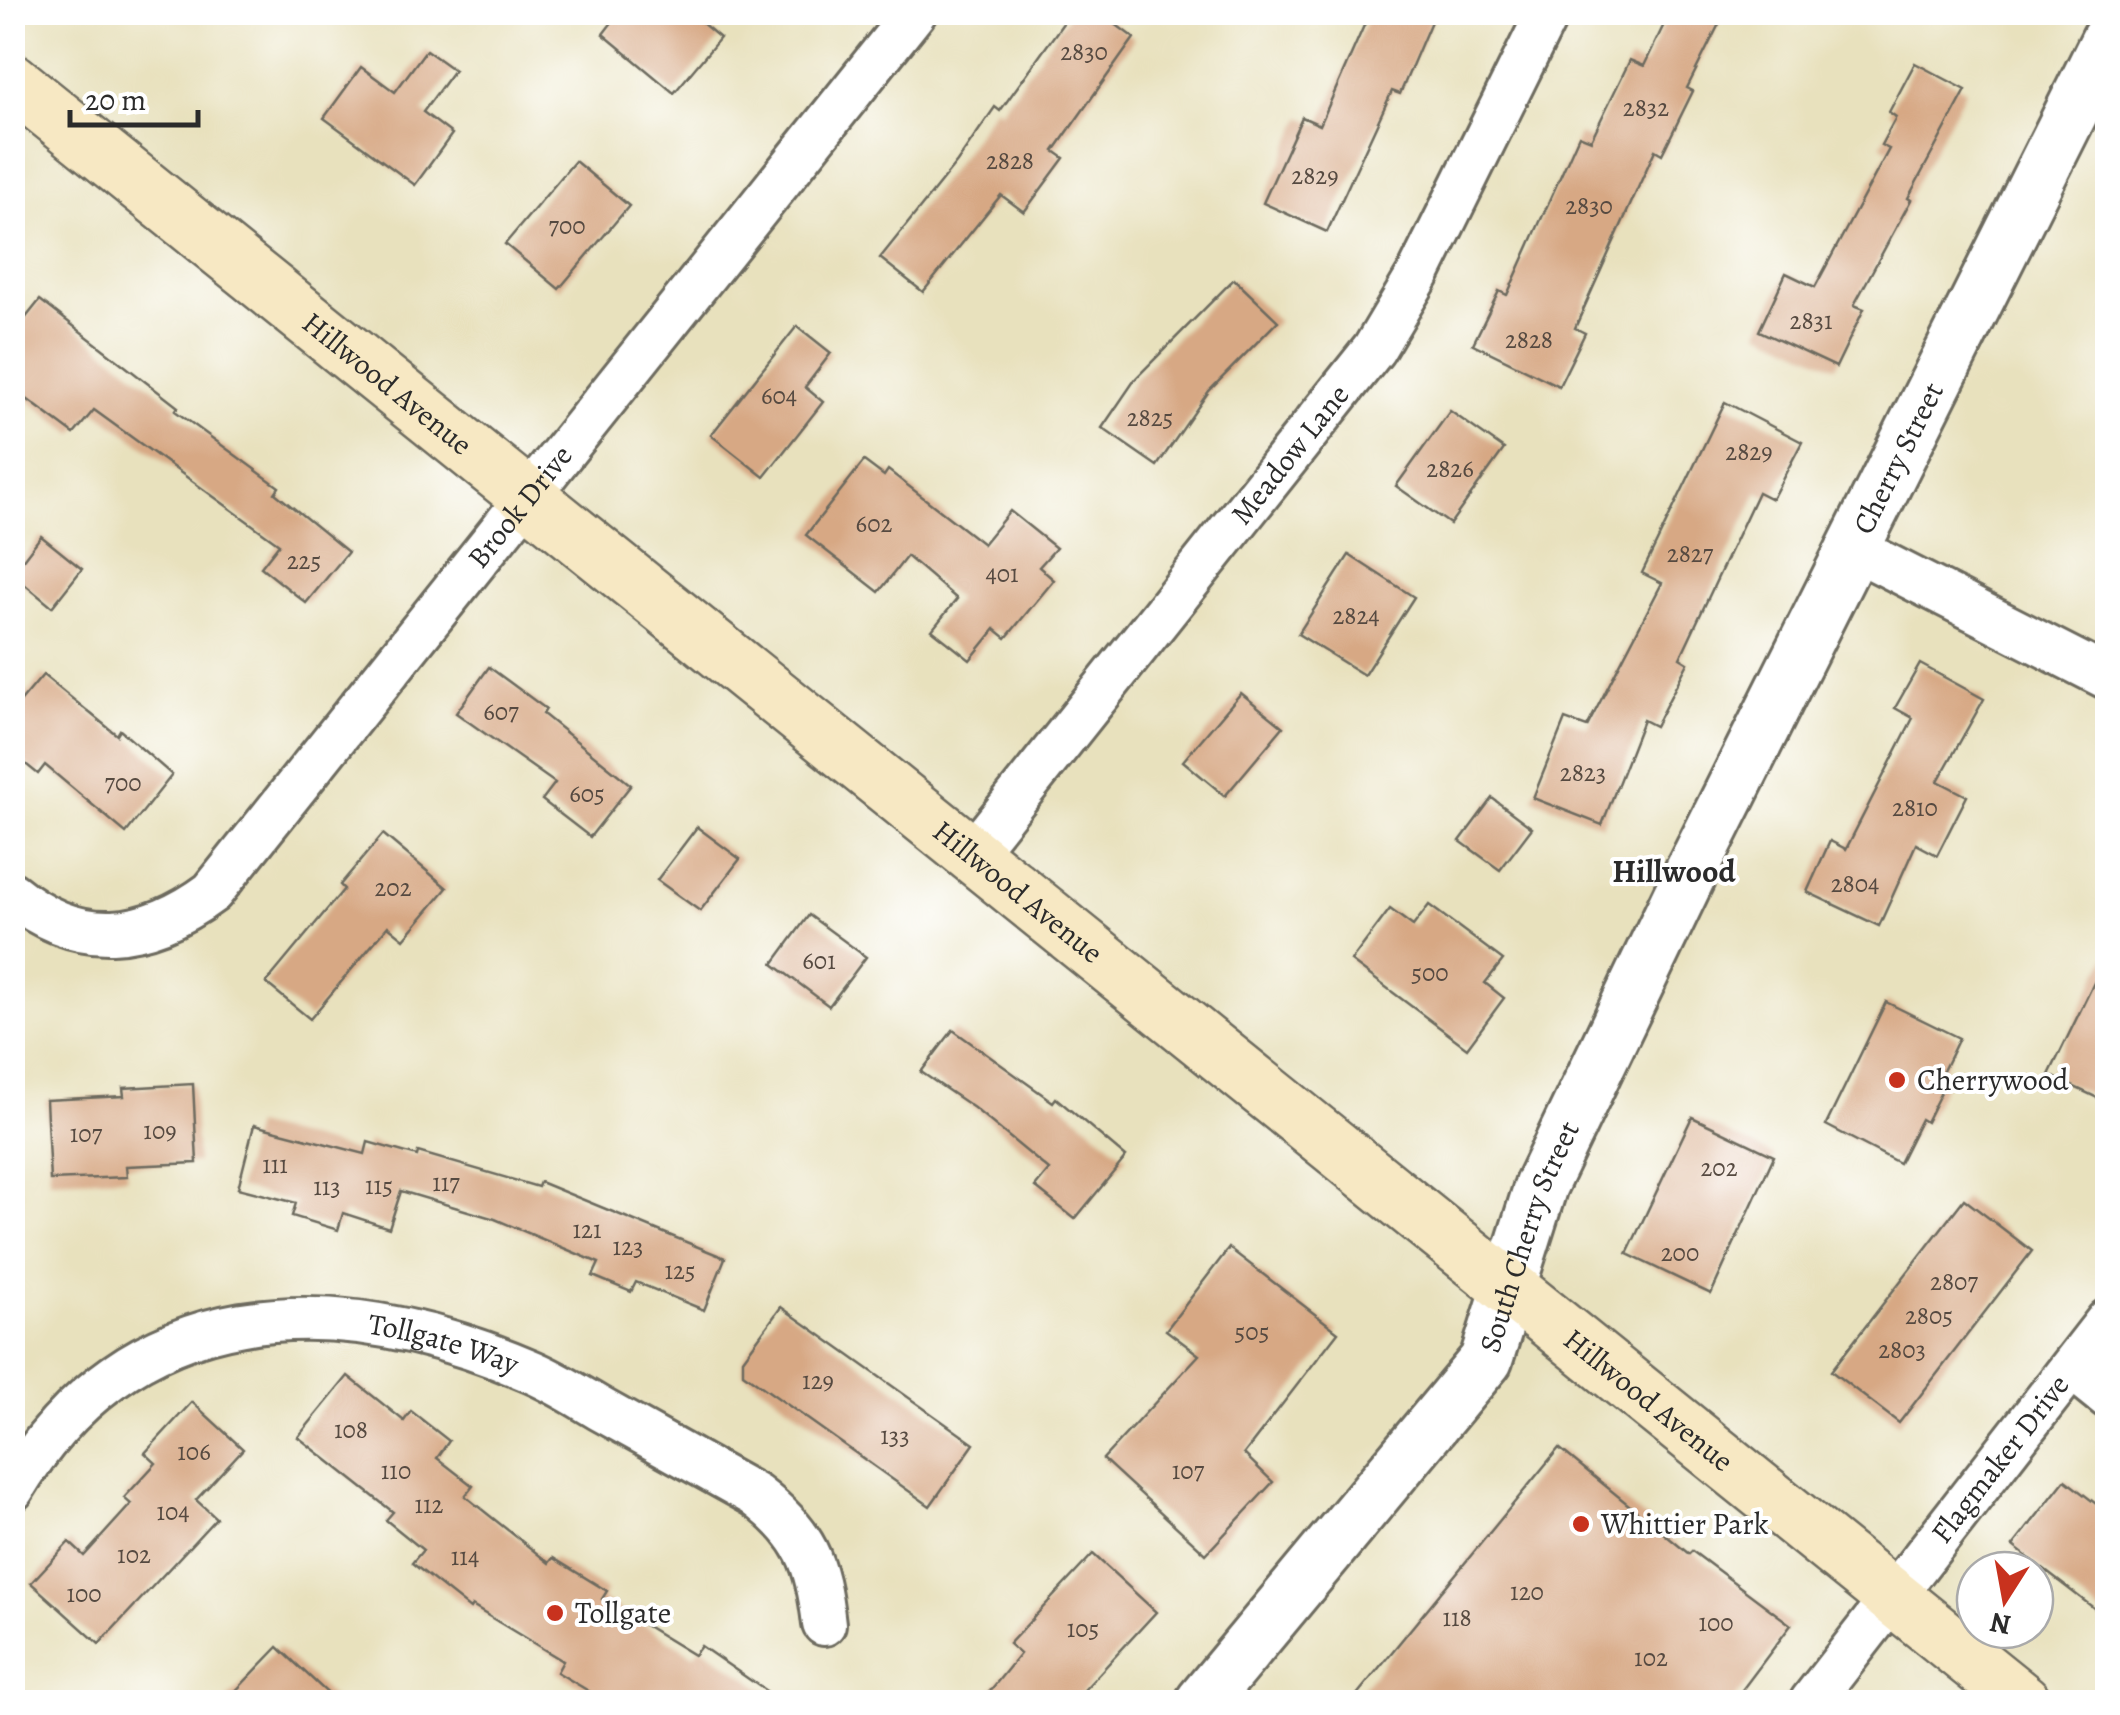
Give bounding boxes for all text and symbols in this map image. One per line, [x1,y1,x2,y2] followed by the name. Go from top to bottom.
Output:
[1060,35,1108,69] house number: 2830
[70,65,198,127] scale bar
[85,80,146,120] text: 20 m
[1623,91,1669,125] house number: 2832
[986,144,1034,178] house number: 2828
[1291,159,1339,193] house number: 2829
[1565,189,1613,223] house number: 2830
[548,209,586,243] house number: 700
[294,303,481,464] street label: Hillwood Avenue
[1790,304,1832,338] house number: 2831
[1505,323,1553,357] house number: 2828
[1843,375,1953,541] street label: Cherry Street
[1222,376,1358,533] street label: Meadow Lane
[761,379,797,413] house number: 604
[1127,401,1173,435] house number: 2825
[1725,435,1773,469] house number: 2829
[458,437,581,577] street label: Brook Drive
[1426,452,1474,486] house number: 2826
[856,507,892,541] house number: 602
[1667,537,1714,571] house number: 2827
[287,544,321,578] house number: 225
[985,557,1019,591] house number: 401
[1332,599,1380,633] house number: 2824
[483,695,519,729] house number: 607
[1560,756,1606,790] house number: 2823
[104,766,142,800] house number: 700
[569,777,605,811] house number: 605
[1892,791,1938,825] house number: 2810
[925,811,1111,973] street label: Hillwood Avenue
[1612,849,1736,893] district label: Hillwood
[1831,867,1879,901] house number: 2804
[374,871,412,905] house number: 202
[802,944,836,978] house number: 601
[1411,956,1449,990] house number: 500
[1917,1060,2070,1100] place label: Cherrywood
[1886,1069,1908,1091] marker: Cherrywood
[143,1114,177,1148] house number: 109
[1470,1114,1589,1358] street label: South Cherry Street
[70,1117,103,1151] house number: 107
[262,1148,288,1182] house number: 111
[1700,1151,1738,1185] house number: 202
[432,1166,460,1200] house number: 117
[365,1169,393,1203] house number: 115
[313,1170,341,1204] house number: 113
[573,1213,601,1247] house number: 121
[613,1230,643,1264] house number: 123
[1661,1236,1699,1270] house number: 200
[664,1254,696,1288] house number: 125
[1930,1265,1978,1299] house number: 2807
[1905,1299,1953,1333] house number: 2805
[366,1304,525,1384] street label: Tollgate Way
[1235,1315,1269,1349] house number: 505
[1555,1319,1742,1481] street label: Hillwood Avenue
[1878,1333,1926,1367] house number: 2803
[802,1364,834,1398] house number: 129
[1922,1366,2078,1551] street label: Flagmaker Drive
[334,1413,368,1447] house number: 108
[880,1419,910,1453] house number: 133
[177,1435,211,1469] house number: 106
[381,1454,411,1488] house number: 110
[1172,1454,1205,1488] house number: 107
[415,1488,444,1522] house number: 112
[156,1495,190,1529] house number: 104
[1600,1504,1769,1544] place label: Whittier Park
[1570,1513,1592,1535] marker: Whittier Park
[117,1538,151,1572] house number: 102
[451,1540,479,1574] house number: 114
[1955,1550,2055,1650] north arrow
[1510,1575,1544,1609] house number: 120
[66,1577,102,1611] house number: 100
[575,1593,671,1633] place label: Tollgate
[1442,1601,1472,1635] house number: 118
[544,1602,566,1624] marker: Tollgate
[1987,1603,2014,1644] text: N
[1698,1606,1734,1640] house number: 100
[1067,1612,1099,1646] house number: 105
[1634,1641,1668,1675] house number: 102

